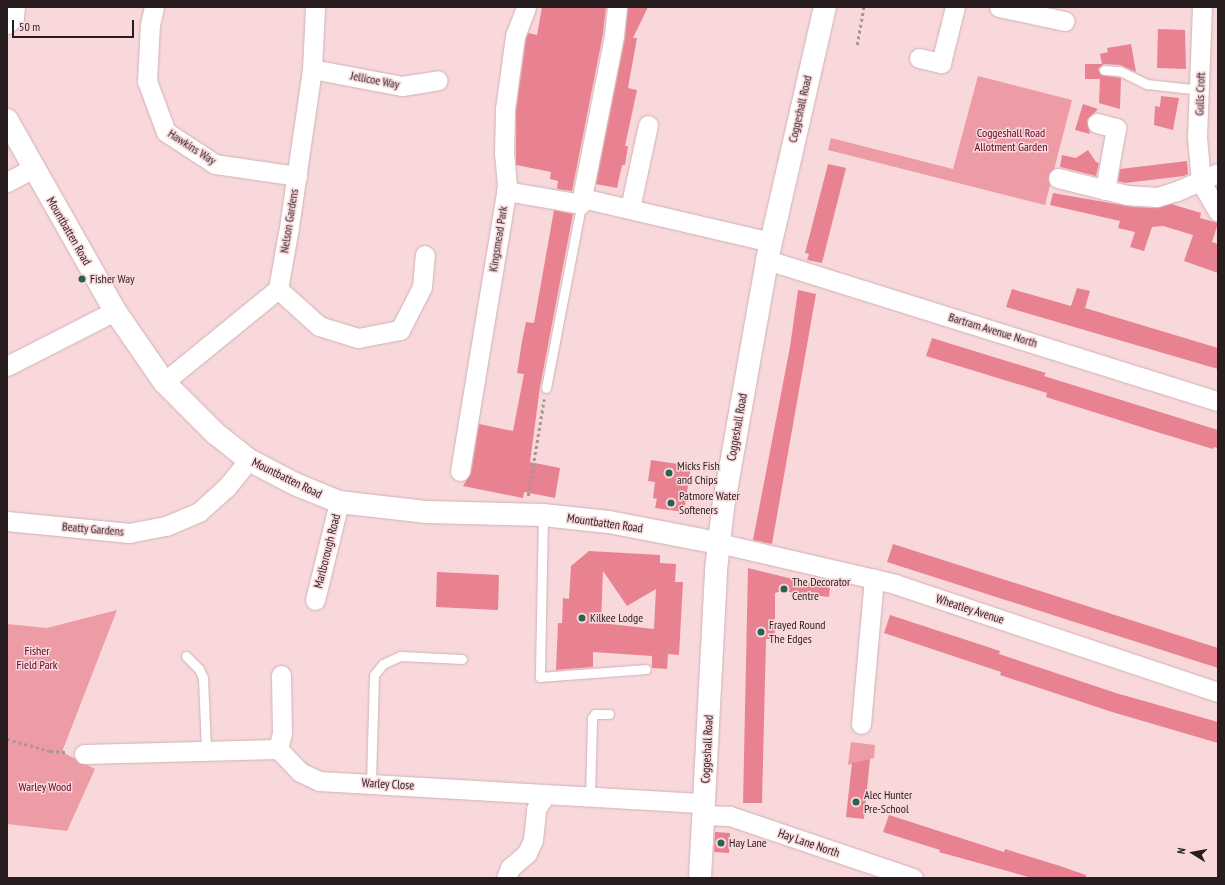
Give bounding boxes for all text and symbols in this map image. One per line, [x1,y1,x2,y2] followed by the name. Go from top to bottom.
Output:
[14,12,136,38] scale bar
[19,19,40,34] text: 50 m
[349,68,401,92] street label: Jellicoe Way
[1192,72,1208,116] street label: Gulls Croft
[785,74,815,144] street label: Coggeshall Road
[165,126,219,168] street label: Hawkins Way
[974,126,1048,154] park label: Coggeshall Road Allotment Garden
[277,188,301,254] street label: Nelson Gardens
[44,194,94,268] street label: Mountbatten Road
[486,205,510,273] street label: Kingsmead Park
[90,272,135,286] place label: Fisher Way
[77,274,87,284] marker: Fisher Way
[947,310,1039,350] street label: Bartram Avenue North
[724,392,750,462] street label: Coggeshall Road
[250,455,324,501] street label: Mountbatten Road
[677,459,720,487] place label: Micks Fish and Chips
[664,468,674,478] marker: Micks Fish and Chips
[679,489,740,517] place label: Patmore Water Softeners
[666,498,676,508] marker: Patmore Water Softeners
[566,511,644,535] street label: Mountbatten Road
[311,512,343,590] street label: Marlborough Road
[61,519,125,539] street label: Beatty Gardens
[792,575,850,603] place label: The Decorator Centre
[779,584,789,594] marker: The Decorator Centre
[934,591,1006,627] street label: Wheatley Avenue
[590,611,643,625] place label: Kilkee Lodge
[577,613,587,623] marker: Kilkee Lodge
[769,618,825,646] place label: Frayed Round The Edges
[756,627,766,637] marker: Frayed Round The Edges
[17,644,57,672] park label: Fisher Field Park
[698,714,716,784] street label: Coggeshall Road
[361,775,415,793] street label: Warley Close
[18,780,72,794] park label: Warley Wood
[864,788,913,816] place label: Alec Hunter Pre-School
[851,797,861,807] marker: Alec Hunter Pre-School
[776,826,842,860] street label: Hay Lane North
[1173,833,1213,873] north arrow
[729,836,767,850] place label: Hay Lane
[716,838,726,848] marker: Hay Lane
[1174,846,1189,855] text: N

